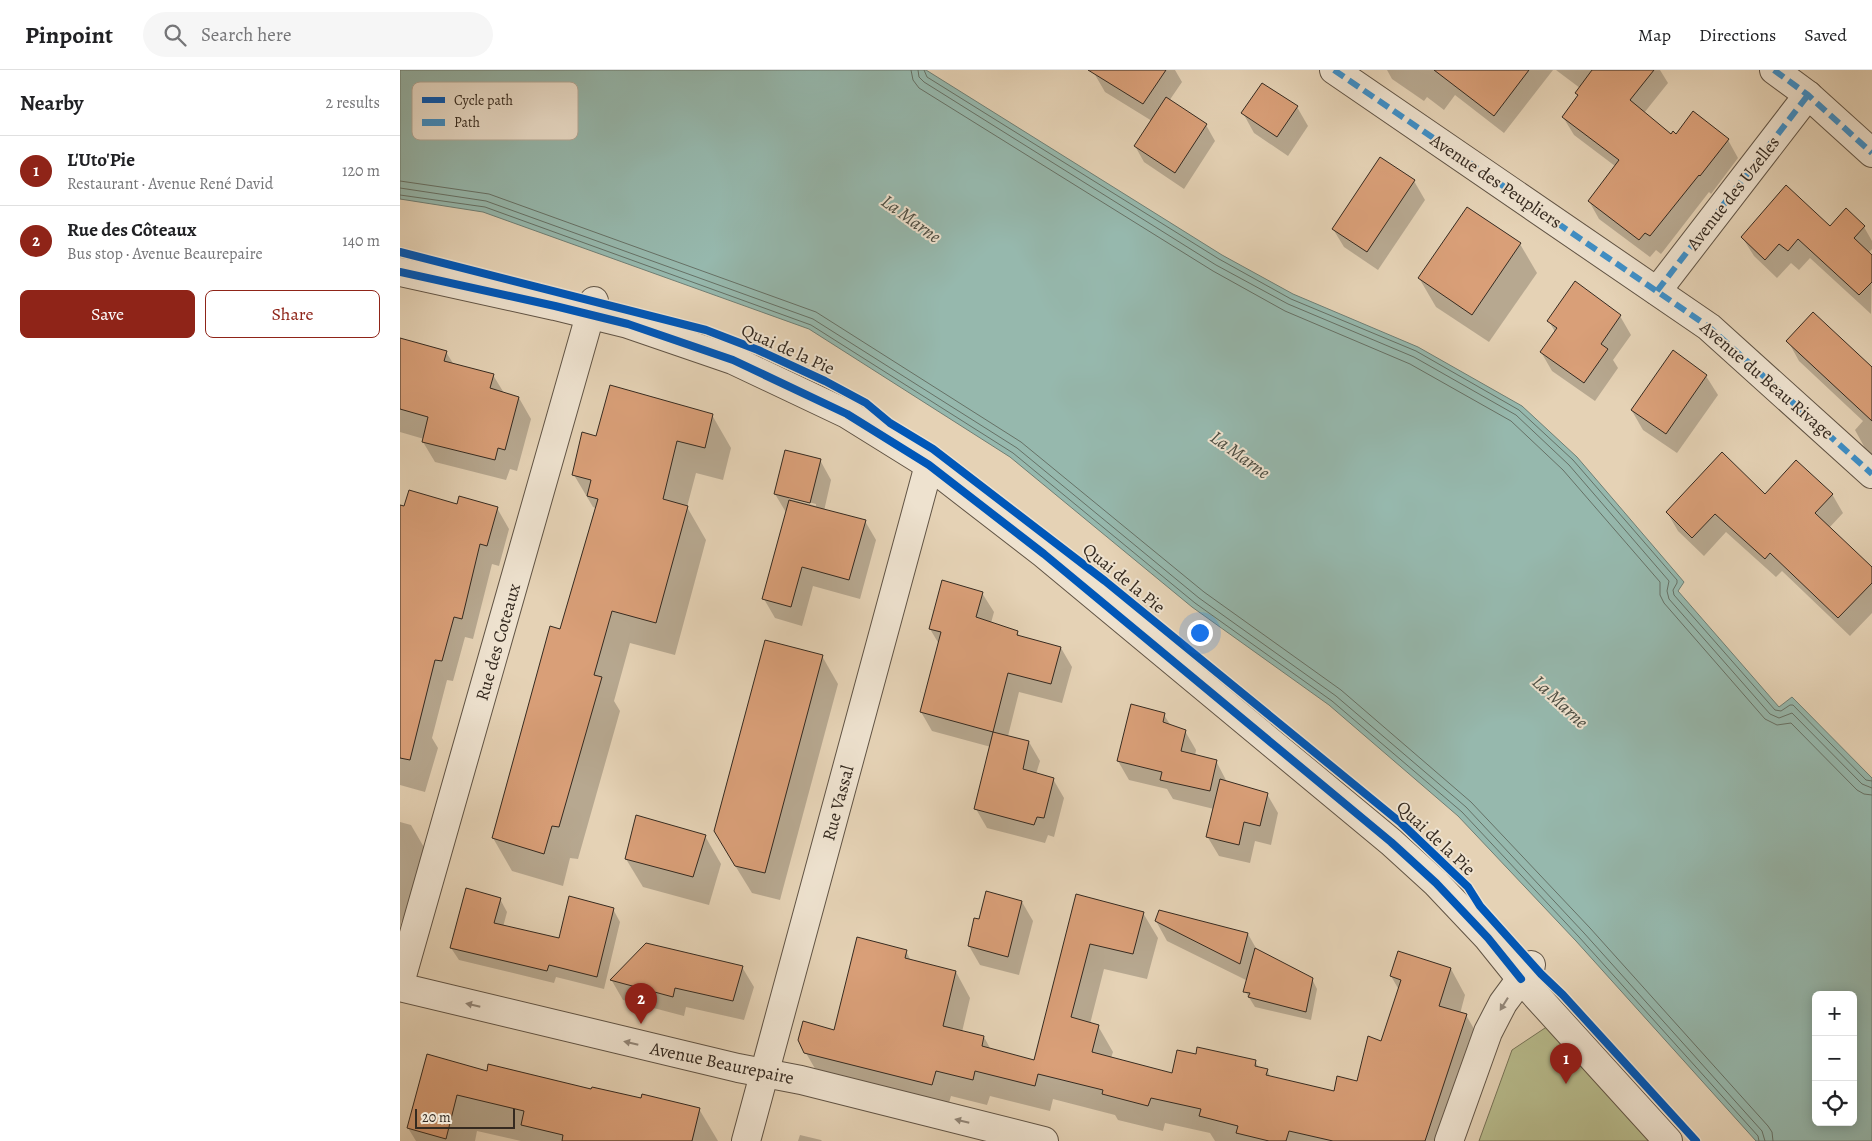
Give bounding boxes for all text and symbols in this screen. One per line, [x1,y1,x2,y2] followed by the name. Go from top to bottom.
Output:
[143,12,493,57] search box
[25,19,113,51] text: Pinpoint
[161,21,189,49] icon: search
[201,22,291,48] text: Search here
[1638,23,1671,47] text: Map
[1699,23,1776,47] text: Directions
[1804,23,1847,47] text: Saved
[412,82,578,140] legend
[20,89,83,117] text: Nearby
[454,91,514,110] text: Cycle path
[325,92,380,114] text: 2 results
[454,113,481,132] text: Path
[1425,127,1566,234] street label: Avenue des Peupliers
[1680,131,1785,256] street label: Avenue des Uzelles
[67,147,135,173] text: L'Uto'Pie
[33,160,39,182] text: 1
[342,160,380,182] text: 120 m
[67,173,273,195] text: Restaurant · Avenue René David
[876,189,946,250] water label: La Marne
[67,217,196,243] text: Rue des Côteaux
[32,230,40,252] text: 2
[342,230,380,252] text: 140 m
[67,243,263,265] text: Bus stop · Avenue Beaurepaire
[20,290,195,338] button: Save
[205,290,380,338] button: Share
[1694,315,1839,445] street label: Avenue du Beau Rivage
[738,318,838,380] street label: Quai de la Pie
[1205,425,1275,486] water label: La Marne
[1078,537,1170,619] street label: Quai de la Pie
[470,580,526,703] street label: Rue des Coteaux
[1187,620,1213,646] your location
[1526,669,1594,735] water label: La Marne
[816,762,860,843] street label: Rue Vassal
[1391,795,1481,881] street label: Quai de la Pie
[625,983,657,1024] pin: 2
[1812,991,1857,1126] map controls
[1812,991,1857,1036] button: +
[1499,997,1508,1010] one-way arrow
[466,1001,481,1009] one-way arrow
[647,1036,796,1090] street label: Avenue Beaurepaire
[1812,1036,1857,1081] button: −
[624,1039,639,1047] one-way arrow
[1550,1043,1582,1084] pin: 1
[1812,1081,1857,1126] button: locate
[415,1106,515,1129] scale bar
[422,1108,451,1127] text: 20 m
[955,1116,970,1124] one-way arrow

